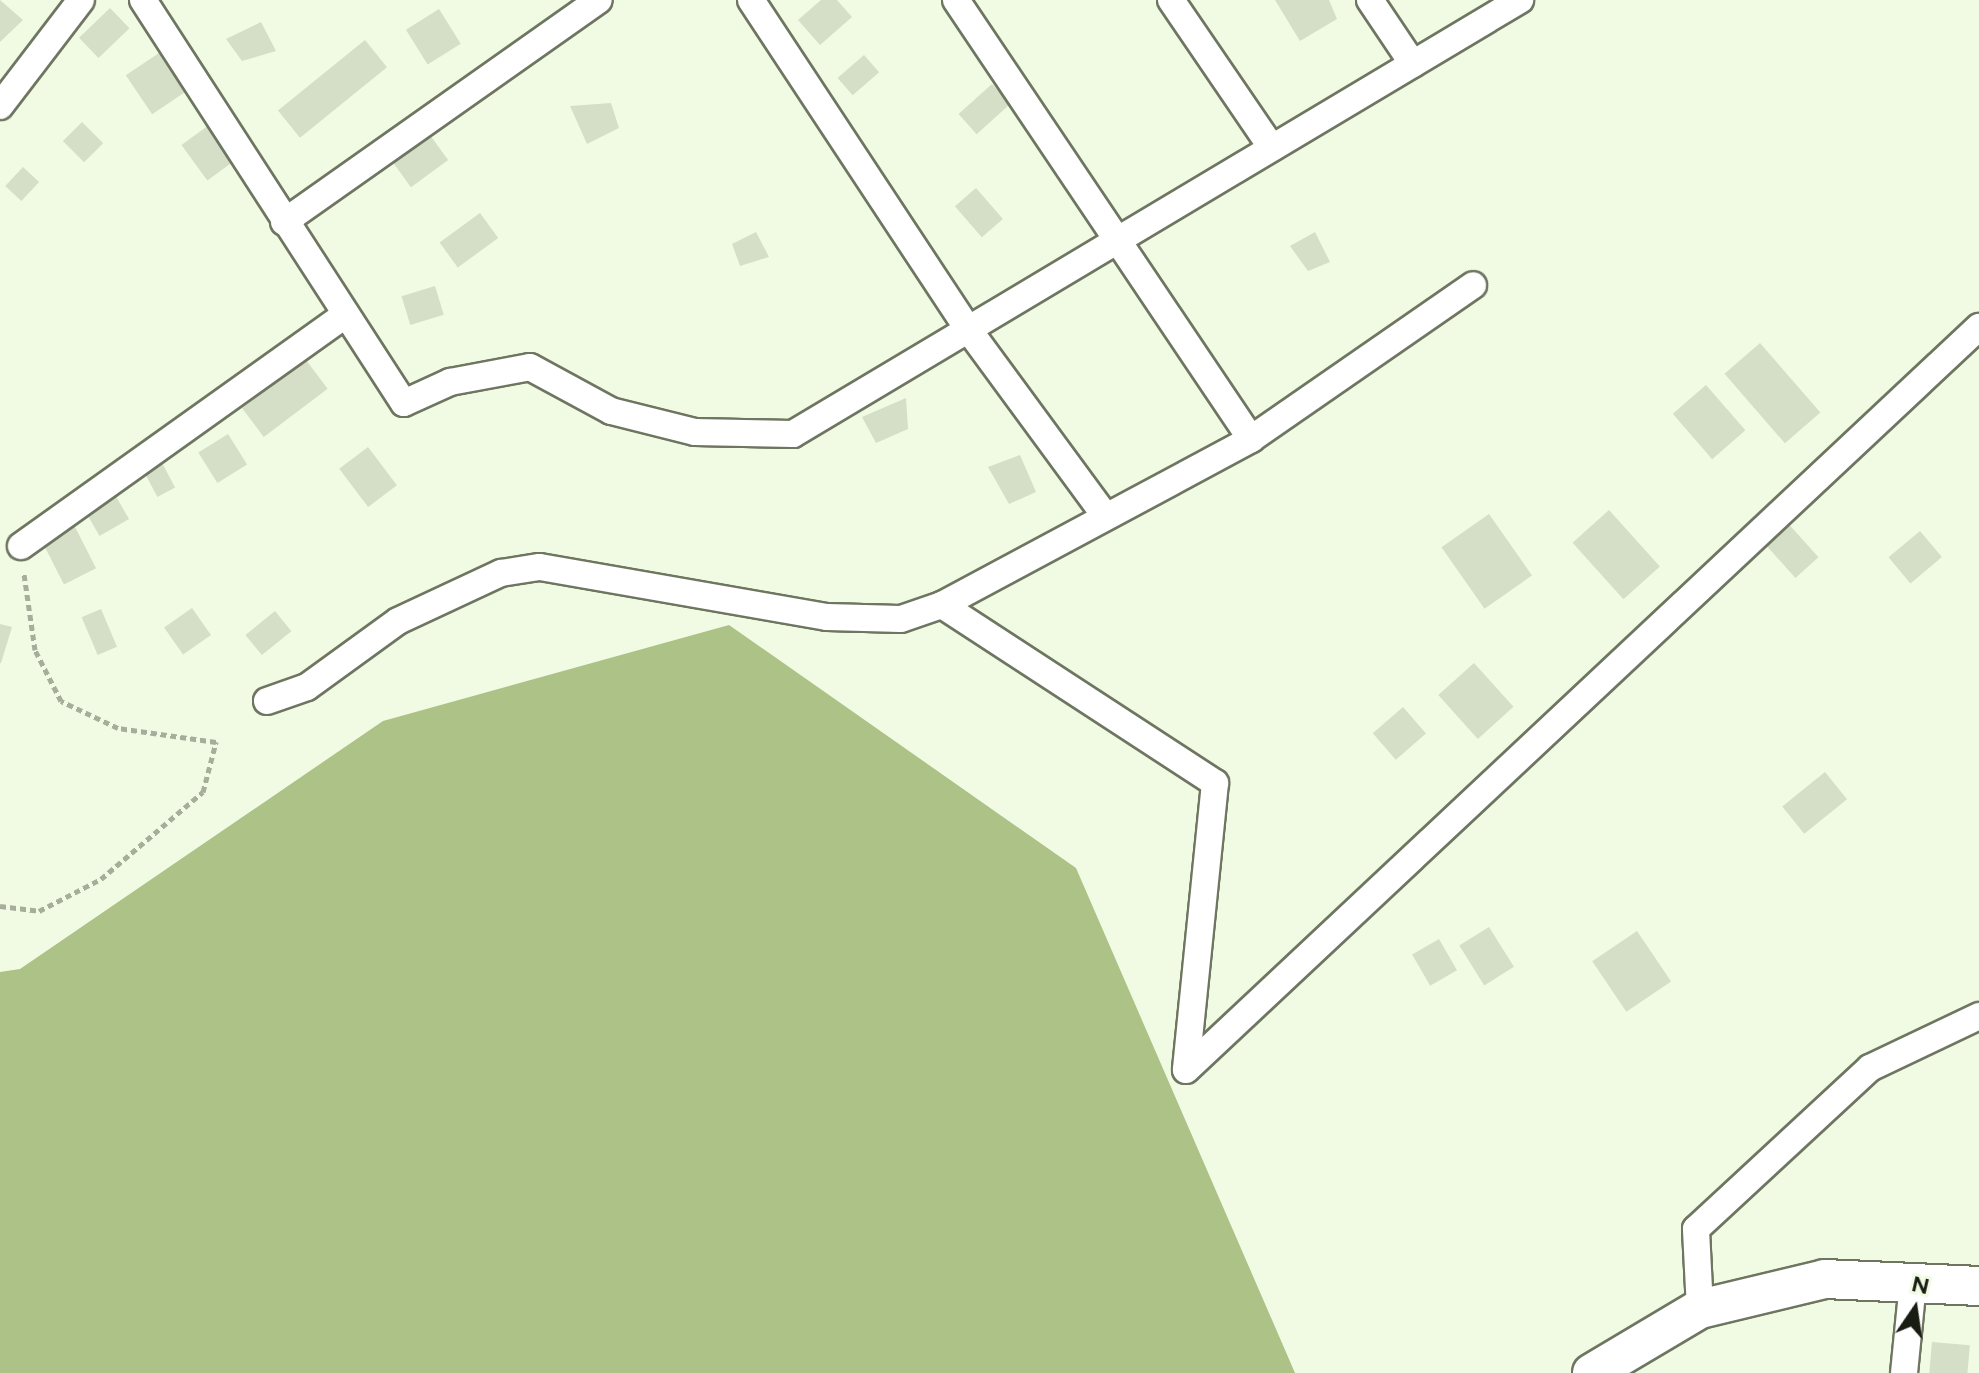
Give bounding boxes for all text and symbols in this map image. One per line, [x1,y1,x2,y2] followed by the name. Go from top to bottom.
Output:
[1875,1269,1955,1349] north arrow
[1909,1270,1932,1300] text: N

